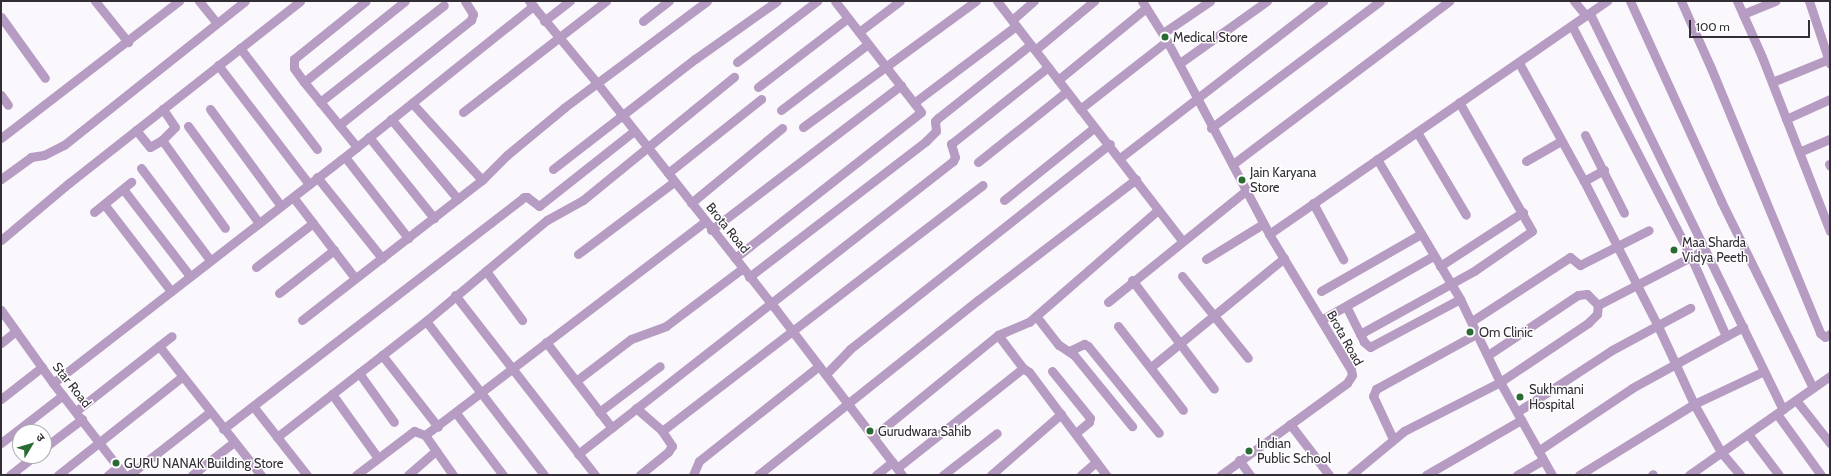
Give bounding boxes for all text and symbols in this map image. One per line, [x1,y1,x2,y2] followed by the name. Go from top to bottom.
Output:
[1691,12,1812,38] scale bar
[1696,19,1730,34] text: 100 m
[1173,29,1248,45] place label: Medical Store
[1160,32,1170,42] marker: Medical Store
[1250,165,1316,196] place label: Jain Karyana Store
[1237,175,1247,185] marker: Jain Karyana Store
[703,200,753,256] street label: Brota Road
[1682,235,1748,266] place label: Maa Sharda Vidya Peeth
[1669,245,1679,255] marker: Maa Sharda Vidya Peeth
[1324,308,1366,368] street label: Brota Road
[1479,324,1533,340] place label: Om Clinic
[1464,326,1476,338] marker: Om Clinic
[49,359,95,411] street label: Star Road
[1529,382,1584,413] place label: Sukhmani Hospital
[1514,391,1526,403] marker: Sukhmani Hospital
[878,423,971,439] place label: Gurudwara Sahib
[12,424,52,464] north arrow
[865,426,875,436] marker: Gurudwara Sahib
[33,430,48,444] text: उ
[1257,436,1331,467] place label: Indian Public School
[1244,446,1254,456] marker: Indian Public School
[124,455,283,471] place label: GURU NANAK Building Store
[111,458,121,468] marker: GURU NANAK Building Store

